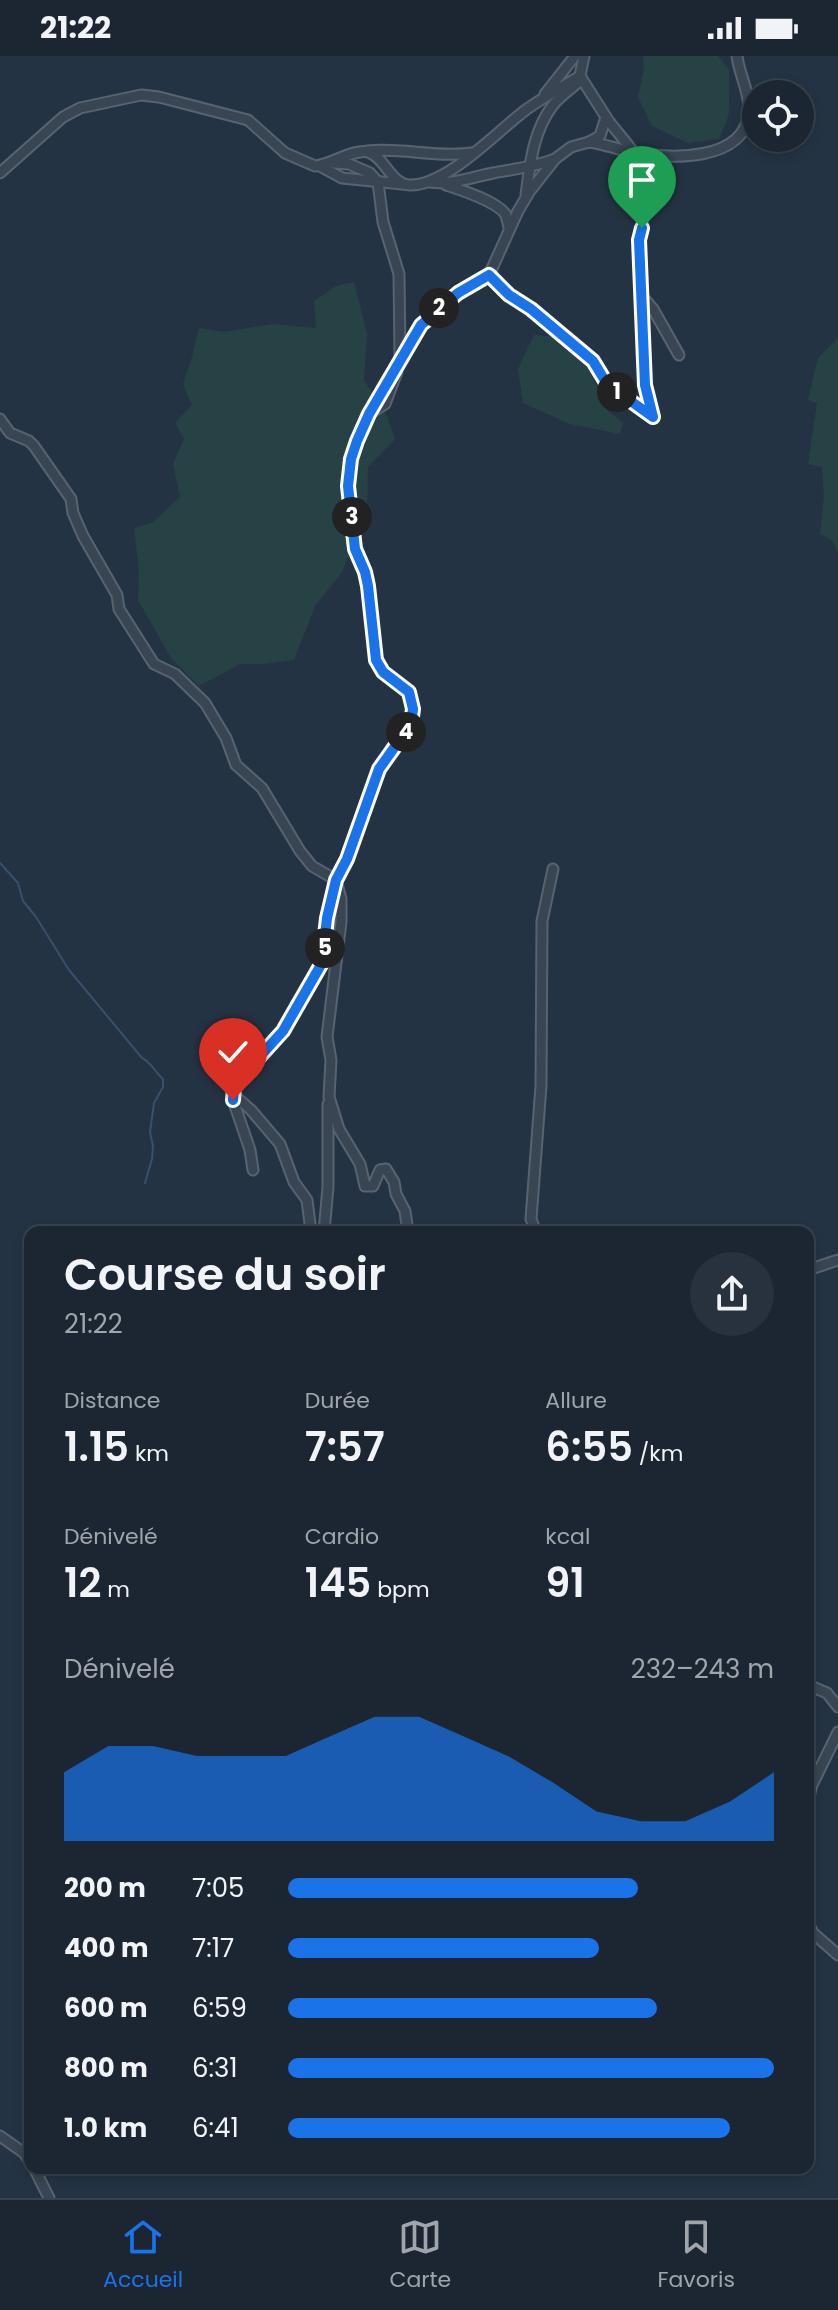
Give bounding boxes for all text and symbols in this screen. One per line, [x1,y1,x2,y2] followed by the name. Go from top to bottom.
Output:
[40,6,111,49] text: 21:22
[742,80,814,152] map controls
[742,80,814,152] button: locate
[608,146,676,228] pin
[620,158,664,202] icon: arrive
[419,288,459,328] pin: 2
[433,292,445,323] text: 2
[597,372,637,412] pin: 1
[613,376,621,407] text: 1
[332,497,372,537] pin: 3
[345,501,359,532] text: 3
[386,712,426,752] pin: 4
[399,716,413,747] text: 4
[305,928,345,968] pin: 5
[318,932,332,963] text: 5
[199,1018,267,1100] pin
[211,1030,255,1074] icon: check
[64,1244,386,1305] text: Course du soir
[690,1252,774,1336] button: share
[64,1306,123,1342] text: 21:22
[64,1385,160,1416] text: Distance
[305,1385,370,1416] text: Durée
[545,1385,607,1416] text: Allure
[64,1419,129,1475] text: 1.15
[305,1419,385,1475] text: 7:57
[545,1419,633,1475] text: 6:55
[129,1438,169,1469] text: km
[633,1438,683,1469] text: /km
[64,1521,158,1552] text: Dénivelé
[305,1521,379,1552] text: Cardio
[545,1521,590,1552] text: kcal
[64,1555,101,1611] text: 12
[305,1555,371,1611] text: 145
[545,1555,585,1611] text: 91
[101,1574,130,1605] text: m
[371,1574,430,1605] text: bpm
[64,1651,175,1687] text: Dénivelé
[631,1651,774,1687] text: 232–243 m
[64,1870,146,1906] text: 200 m
[192,1870,244,1906] text: 7:05
[64,1930,149,1966] text: 400 m
[192,1930,234,1966] text: 7:17
[64,1990,148,2026] text: 600 m
[192,1990,247,2026] text: 6:59
[64,2050,148,2086] text: 800 m
[192,2050,238,2086] text: 6:31
[64,2110,147,2146] text: 1.0 km
[192,2110,239,2146] text: 6:41
[103,2215,183,2296] tab: Accueil
[389,2215,451,2296] tab: Carte
[657,2215,735,2296] tab: Favoris

